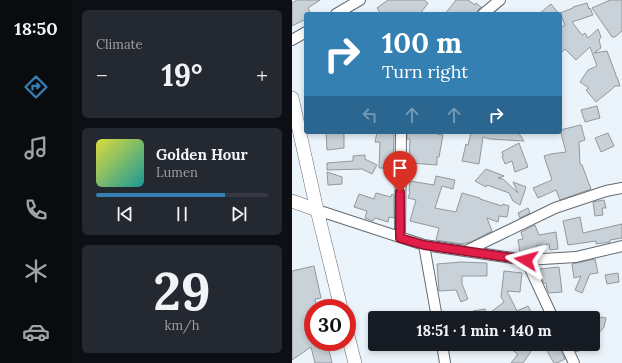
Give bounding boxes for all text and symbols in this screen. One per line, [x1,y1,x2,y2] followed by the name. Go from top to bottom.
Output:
[14,17,58,40] text: 18:50
[382,25,462,61] text: 100 m
[316,28,368,80] icon: right
[96,36,143,53] text: Climate
[162,56,202,94] text: 19°
[382,60,468,83] text: Turn right
[96,61,108,89] text: −
[256,61,268,89] text: +
[22,73,50,101] icon: directions
[359,104,381,126] icon: left
[401,104,423,126] icon: ahead
[443,104,465,126] icon: ahead
[485,104,507,126] icon: right
[22,134,50,162] icon: music
[156,145,248,164] text: Golden Hour
[383,151,417,192] pin
[389,157,411,179] icon: arrive
[156,164,198,181] text: Lumen
[22,196,50,224] icon: phone
[114,203,136,225] icon: previous
[171,203,193,225] icon: pause
[228,203,250,225] icon: next
[505,239,547,281] position arrow
[22,257,50,285] icon: climate
[153,258,211,324] text: 29
[304,299,356,351] speed limit sign: 30
[164,317,200,334] text: km/h
[22,318,50,346] icon: car
[416,321,552,340] text: 18:51 · 1 min · 140 m

